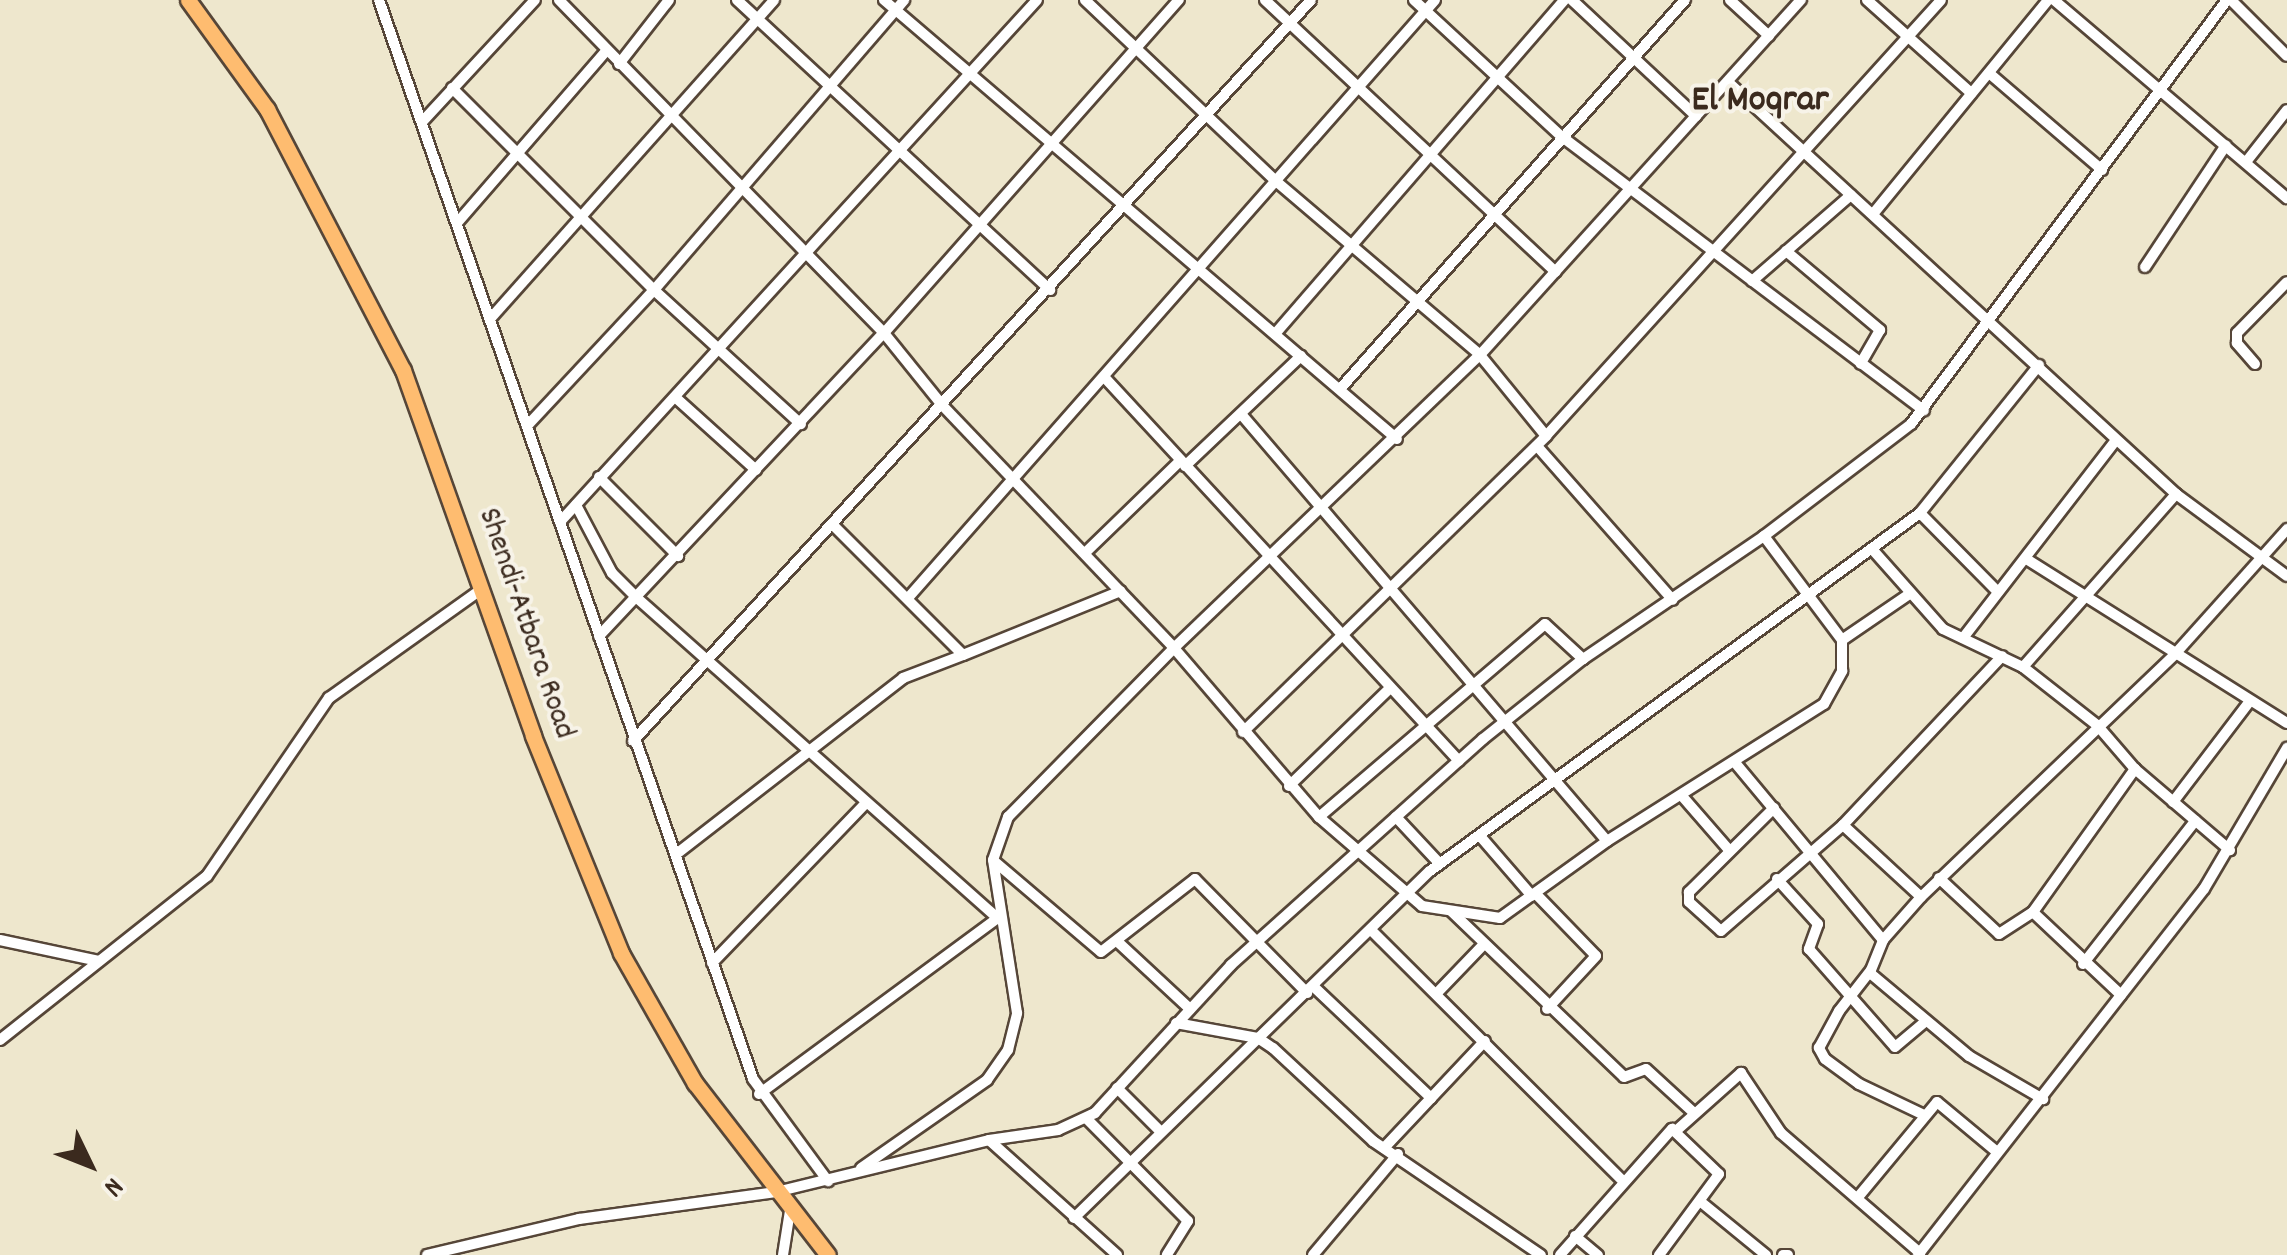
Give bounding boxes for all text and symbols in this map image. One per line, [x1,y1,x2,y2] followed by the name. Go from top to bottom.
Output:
[1691,79,1829,125] district label: El Moqrar
[468,504,582,744] street label: Shendi-Atbara Road
[40,1115,140,1215] north arrow
[93,1167,131,1204] text: N

